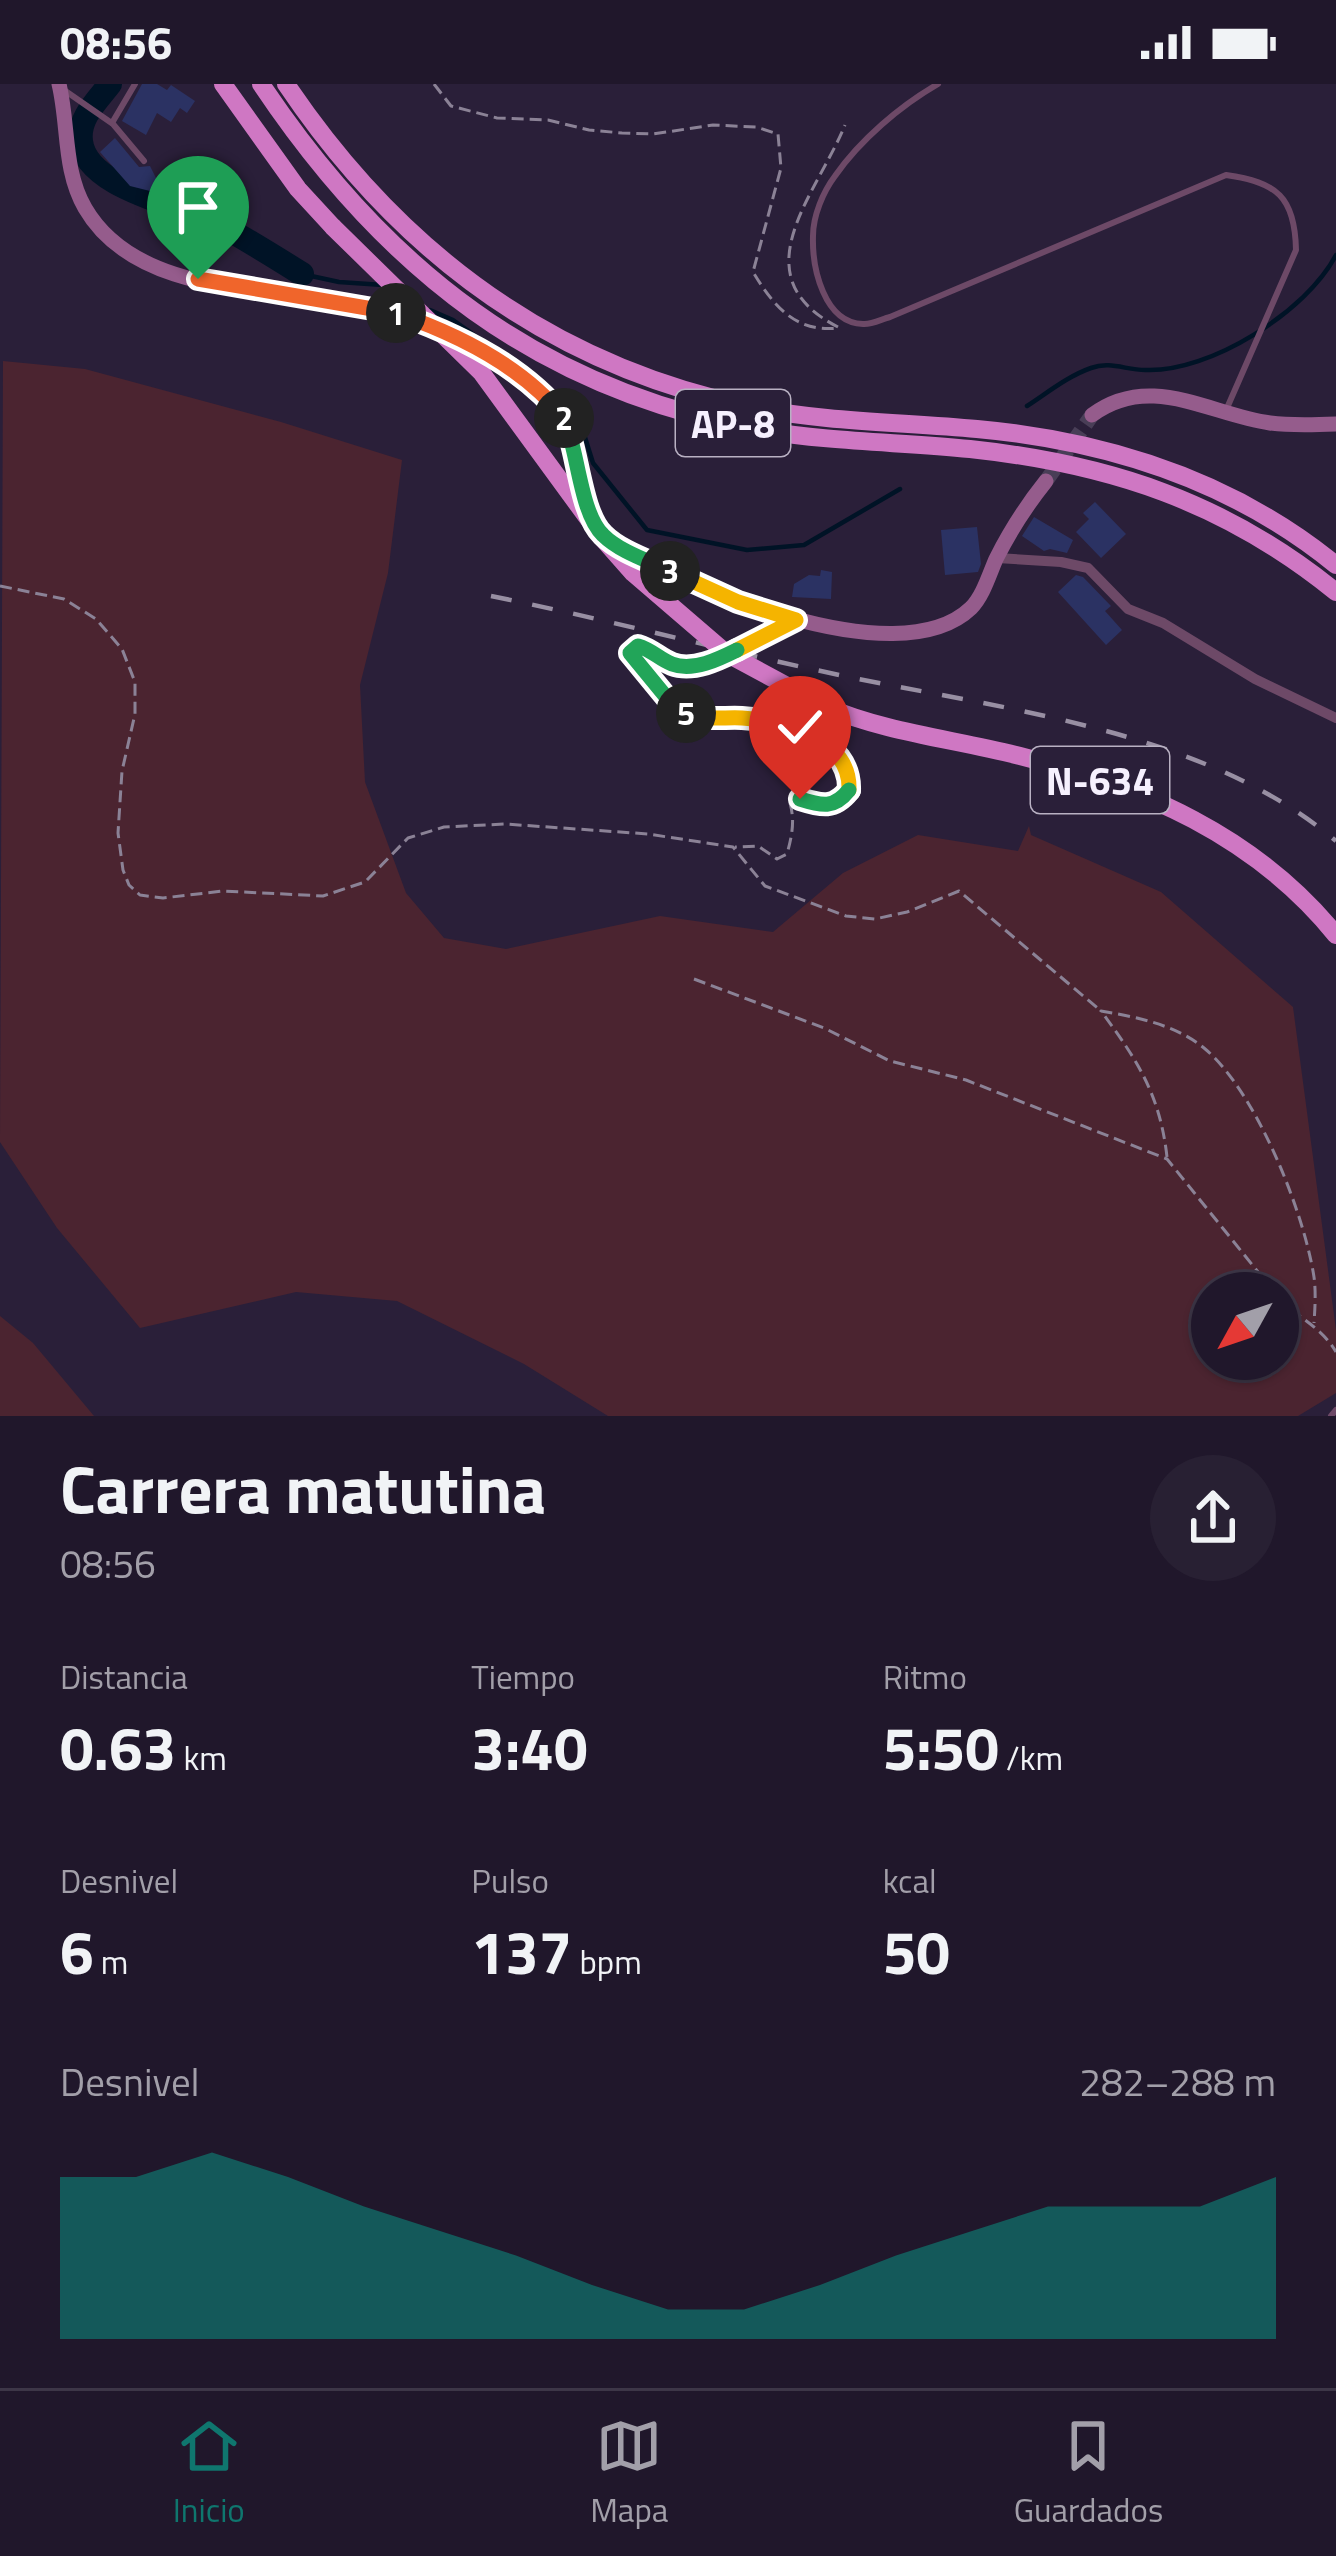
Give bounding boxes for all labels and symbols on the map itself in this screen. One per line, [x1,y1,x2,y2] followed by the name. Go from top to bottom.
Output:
[147,156,249,279] pin
[366,283,426,343] pin: 1
[534,388,594,448] pin: 2
[676,390,790,456] road number: AP-8
[640,541,700,601] pin: 3
[749,676,851,799] pin
[656,683,716,743] pin: 5
[1031,747,1169,813] road number: N-634
[1191,1272,1299,1380] north arrow

